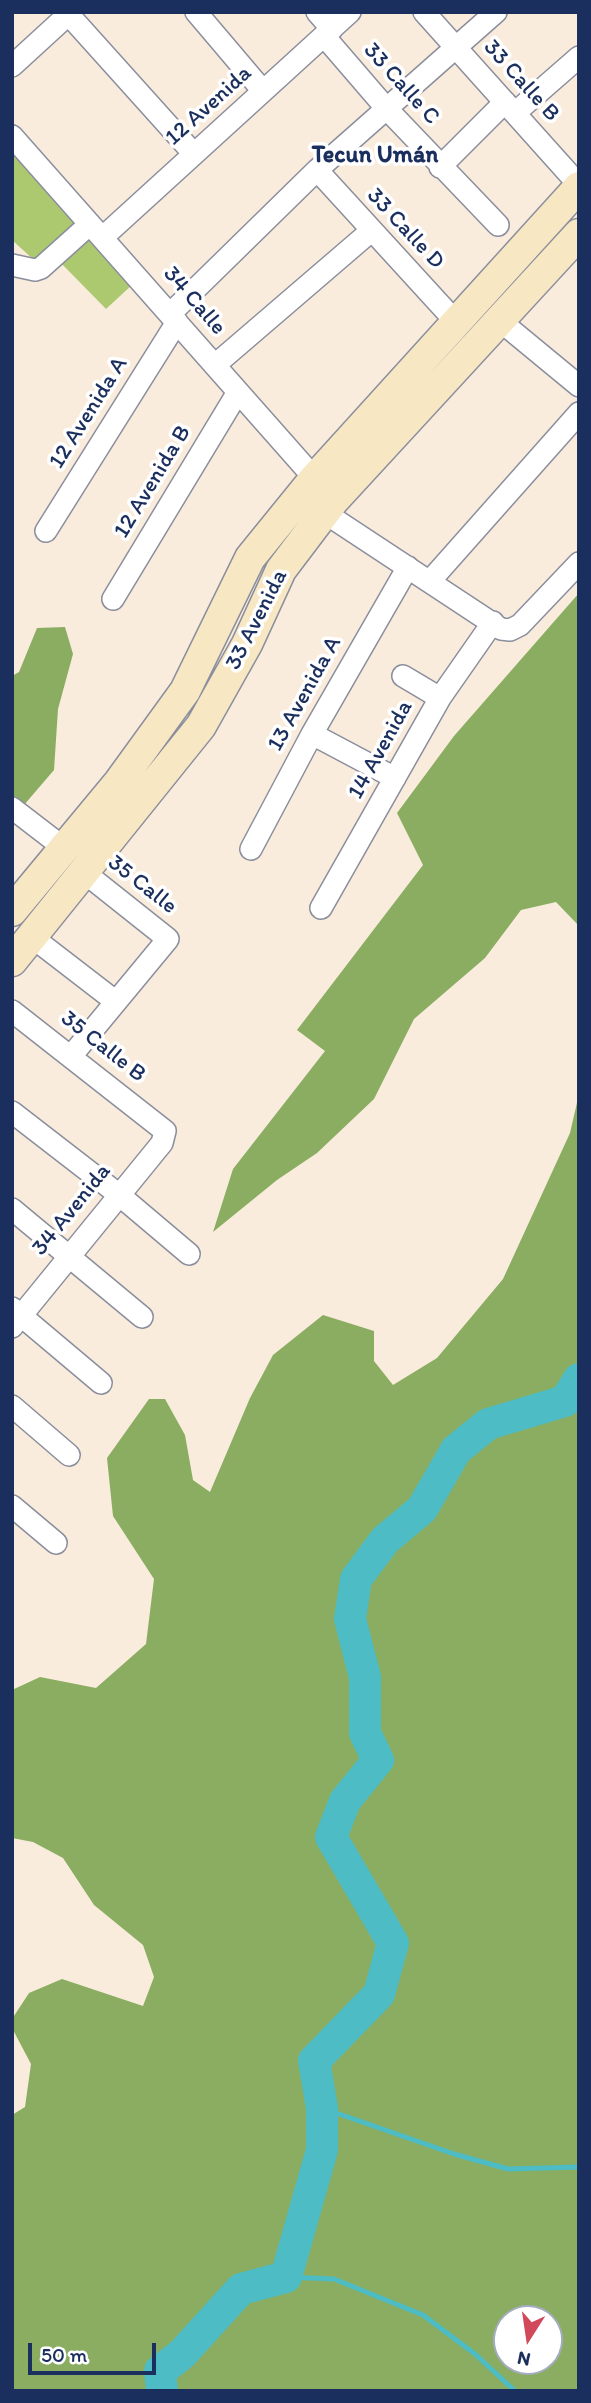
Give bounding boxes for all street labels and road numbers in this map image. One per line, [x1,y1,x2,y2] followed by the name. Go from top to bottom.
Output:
[477,34,565,128] street label: 33 Calle B
[357,37,445,131] street label: 33 Calle C
[160,60,258,152] street label: 12 Avenida
[360,183,450,275] street label: 33 Calle D
[157,261,231,341] street label: 34 Calle
[44,352,134,474] street label: 12 Avenida A
[109,421,197,543] street label: 12 Avenida B
[220,565,294,675] street label: 33 Avenida
[262,632,348,756] street label: 13 Avenida A
[343,696,419,804] street label: 14 Avenida
[102,849,182,921] street label: 35 Calle
[55,1005,151,1089] street label: 35 Calle B
[27,1159,117,1261] street label: 34 Avenida

